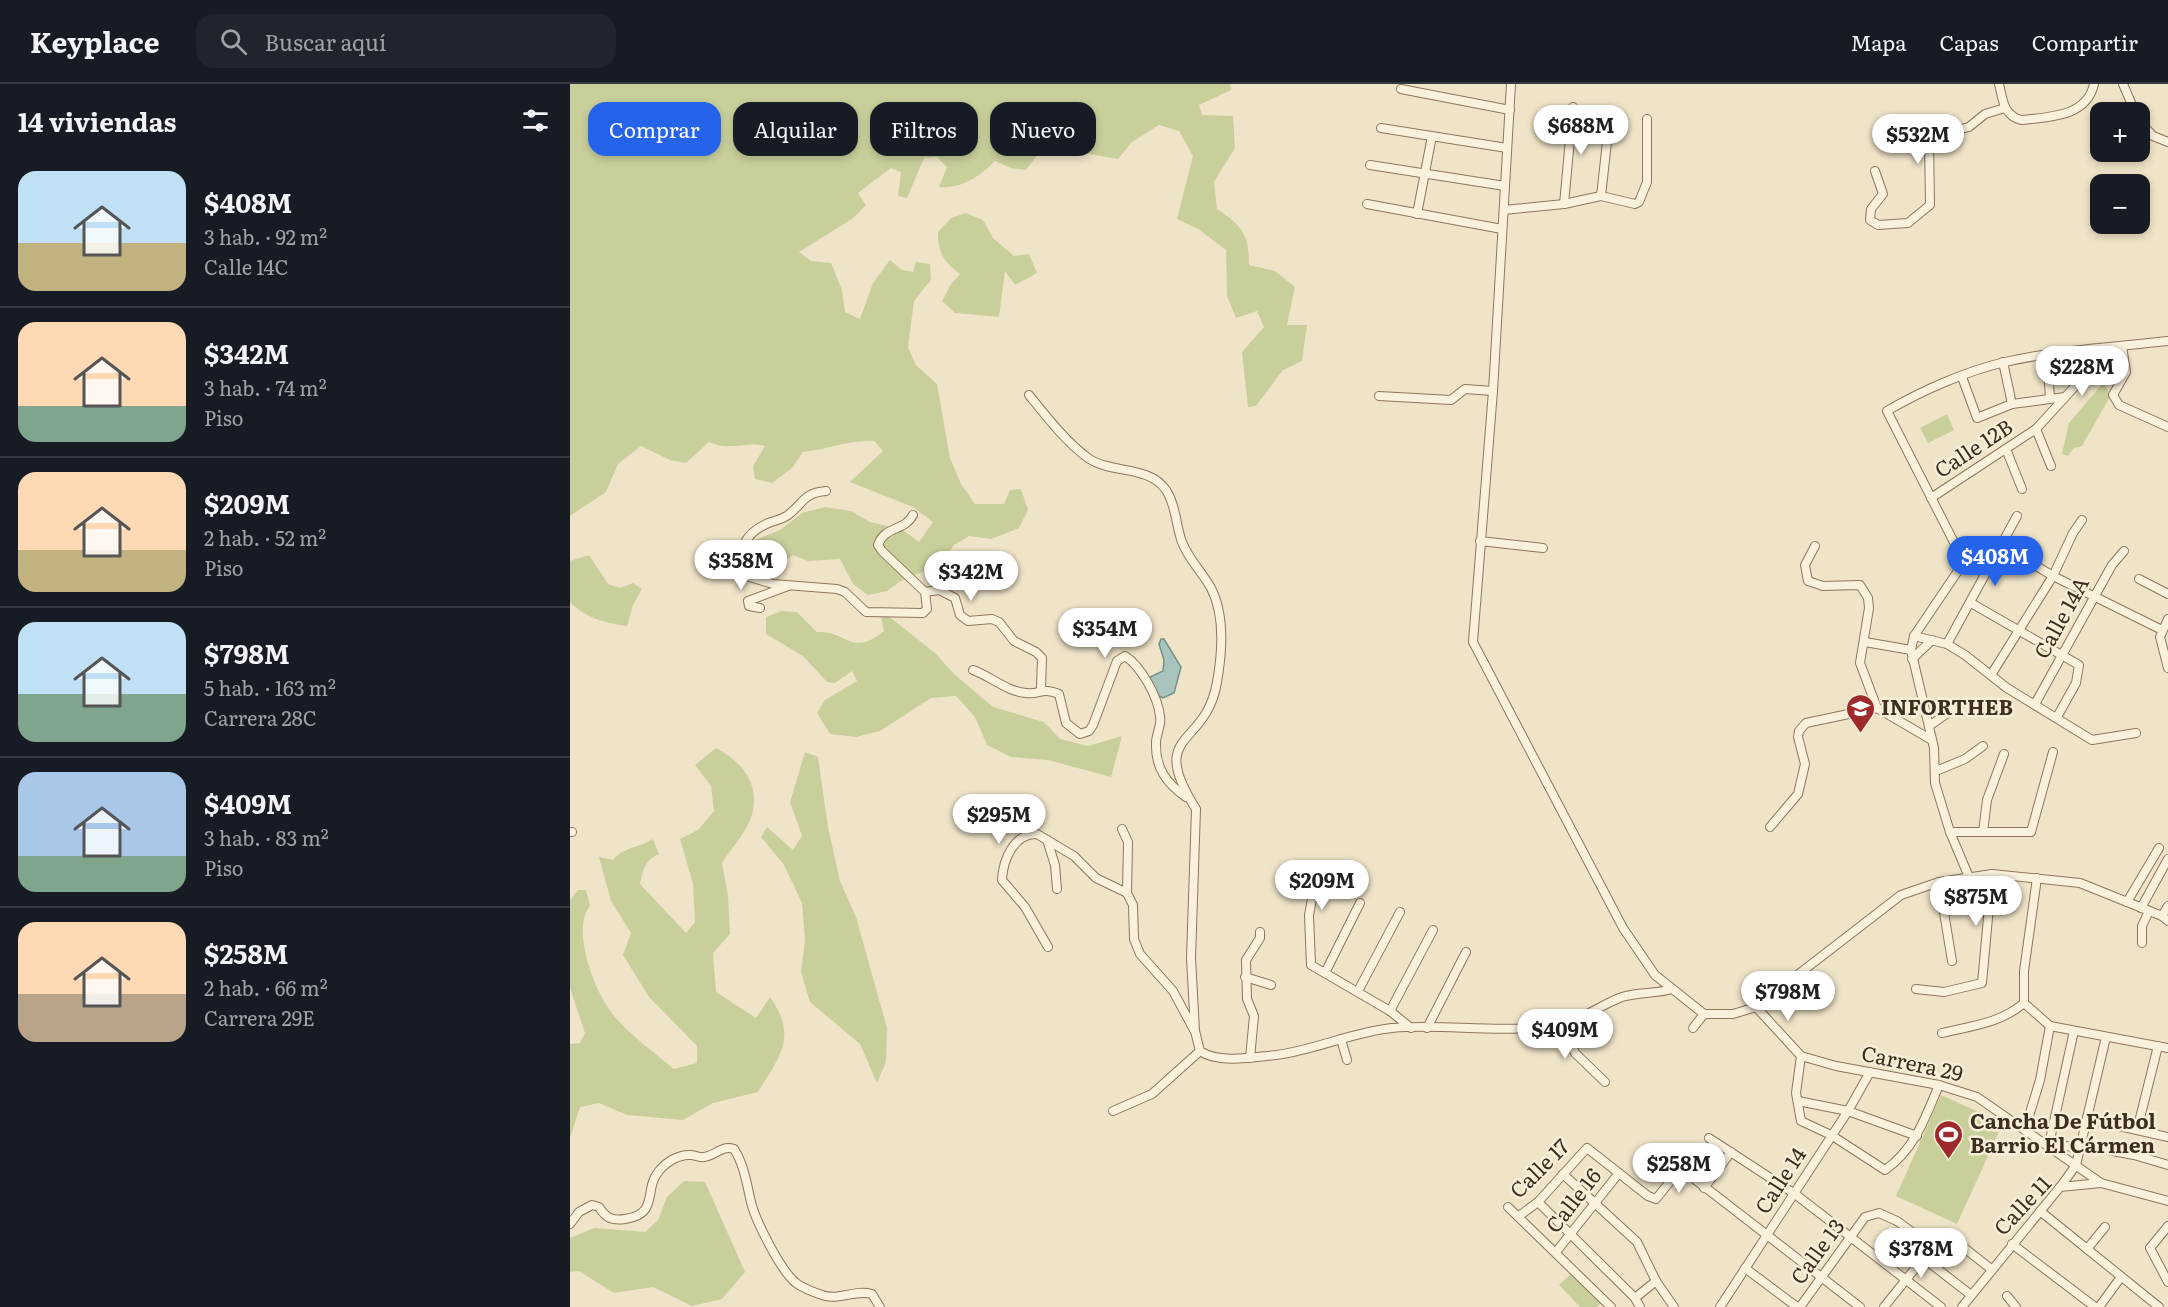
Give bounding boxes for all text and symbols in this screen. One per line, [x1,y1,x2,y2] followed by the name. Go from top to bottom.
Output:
[196,14,616,68] search box
[30,20,160,62] text: Keyplace
[217,25,250,58] icon: search
[265,25,386,58] text: Buscar aquí
[1850,26,1907,57] text: Mapa
[1940,26,1999,57] text: Capas
[2032,26,2138,57] text: Compartir
[18,101,177,140] text: 14 viviendas
[588,102,721,156] chip: Comprar
[733,102,858,156] chip: Alquilar
[870,102,978,156] chip: Filtros
[990,102,1096,156] chip: Nuevo
[2090,102,2150,234] map controls
[2090,102,2150,162] button: +
[519,104,552,137] icon: filters
[1539,105,1623,156] pin: $688M
[1548,109,1614,139] text: $688M
[1876,114,1960,165] pin: $532M
[1886,118,1950,148] text: $532M
[2090,174,2150,234] button: −
[204,182,292,221] text: $408M
[66,195,138,267] icon: home
[204,221,327,251] text: 3 hab. · 92 m²
[204,251,288,281] text: Calle 14C
[204,333,289,372] text: $342M
[66,346,138,418] icon: home
[2040,346,2124,397] pin: $228M
[2050,350,2114,380] text: $228M
[204,372,327,402] text: 3 hab. · 74 m²
[204,402,243,432] text: Piso
[1927,410,2018,484] street label: Calle 12B
[204,483,290,522] text: $209M
[66,496,138,568] icon: home
[204,522,326,552] text: 2 hab. · 52 m²
[1953,536,2037,587] pin: $408M
[699,540,783,591] pin: $358M
[1961,540,2029,570] text: $408M
[708,544,774,574] text: $358M
[929,551,1013,602] pin: $342M
[204,552,243,582] text: Piso
[938,555,1004,585] text: $342M
[2025,570,2095,663] street label: Calle 14A
[1063,608,1147,659] pin: $354M
[1072,612,1138,642] text: $354M
[204,633,290,672] text: $798M
[66,646,138,718] icon: home
[204,672,336,702] text: 5 hab. · 163 m²
[1881,690,2013,721] place label: INFORTHEB
[1844,692,1876,734] school or university icon: INFORTHEB
[204,702,317,732] text: Carrera 28C
[204,783,292,822] text: $409M
[957,794,1041,845] pin: $295M
[66,796,138,868] icon: home
[967,798,1031,828] text: $295M
[204,822,329,852] text: 3 hab. · 83 m²
[204,852,243,882] text: Piso
[1280,860,1364,911] pin: $209M
[1289,864,1355,894] text: $209M
[1934,876,2018,927] pin: $875M
[1944,880,2008,910] text: $875M
[204,933,288,972] text: $258M
[66,946,138,1018] icon: home
[1746,971,1830,1022] pin: $798M
[204,972,328,1002] text: 2 hab. · 66 m²
[1755,975,1821,1005] text: $798M
[204,1002,315,1032] text: Carrera 29E
[1523,1009,1607,1060] pin: $409M
[1531,1013,1599,1043] text: $409M
[1859,1036,1966,1087] street label: Carrera 29
[1970,1104,2156,1159] place label: Cancha De Fútbol Barrio El Cármen
[1933,1118,1965,1160] sports icon: Cancha De Fútbol Barrio El Cármen
[1501,1130,1575,1204] street label: Calle 17
[1746,1140,1812,1219] street label: Calle 14
[1637,1143,1721,1194] pin: $258M
[1647,1147,1711,1177] text: $258M
[1537,1161,1607,1238] street label: Calle 16
[1985,1167,2057,1241] street label: Calle 11
[1781,1211,1850,1290] street label: Calle 13
[1879,1228,1963,1279] pin: $378M
[1889,1232,1954,1262] text: $378M

